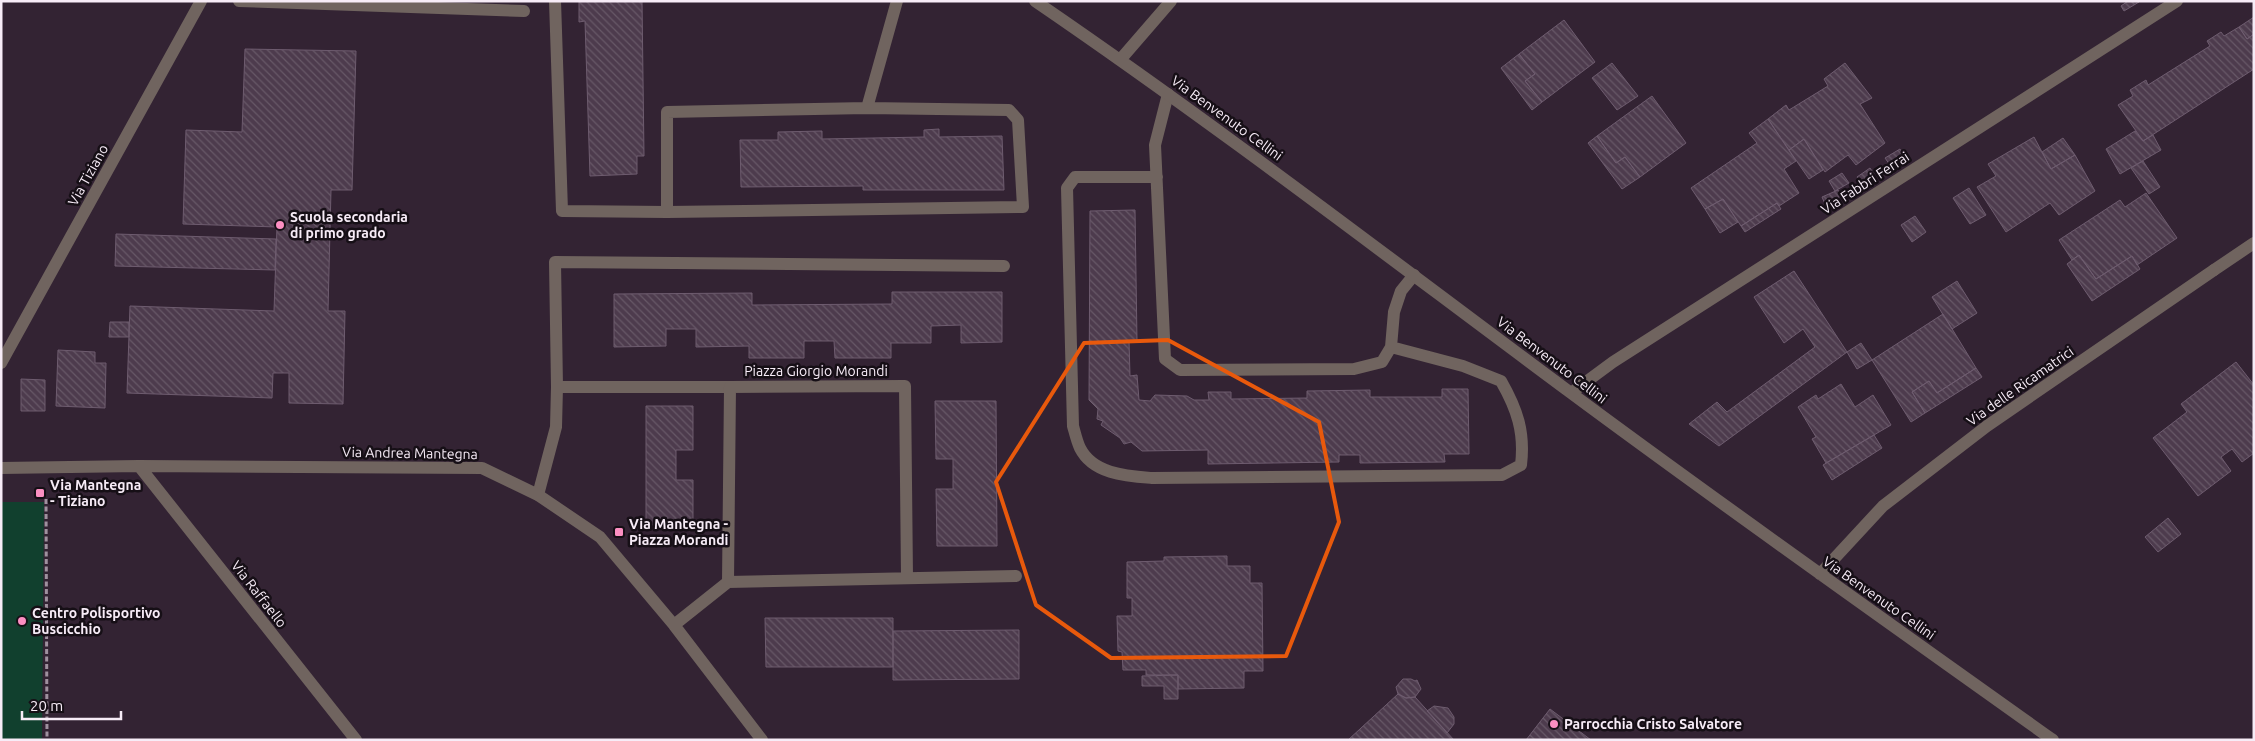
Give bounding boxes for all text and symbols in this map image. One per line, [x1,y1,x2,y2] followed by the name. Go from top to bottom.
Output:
[1168,72,1286,164] street label: Via Benvenuto Cellini
[65,141,111,209] street label: Via Tiziano
[1818,149,1912,217] street label: Via Fabbri Ferrai
[290,209,408,241] place label: Scuola secondaria di primo grado
[274,219,286,231] marker: Scuola secondaria di primo grado
[1494,313,1610,407] street label: Via Benvenuto Cellini
[1964,343,2076,429] street label: Via delle Ricamatrici
[744,363,888,379] street label: Piazza Giorgio Morandi
[342,444,478,462] street label: Via Andrea Mantegna
[50,477,141,509] place label: Via Mantegna - Tiziano
[34,487,46,499] marker: Via Mantegna - Tiziano
[629,516,729,548] place label: Via Mantegna - Piazza Morandi
[613,526,625,538] marker: Via Mantegna - Piazza Morandi
[1820,553,1938,643] street label: Via Benvenuto Cellini
[228,557,290,631] street label: Via Raffaello
[32,605,160,637] place label: Centro Polisportivo Buscicchio
[16,615,28,627] marker: Centro Polisportivo Buscicchio
[22,688,121,720] scale bar
[30,697,63,714] text: 20 m
[1564,716,1742,732] place label: Parrocchia Cristo Salvatore
[1548,718,1560,730] marker: Parrocchia Cristo Salvatore

